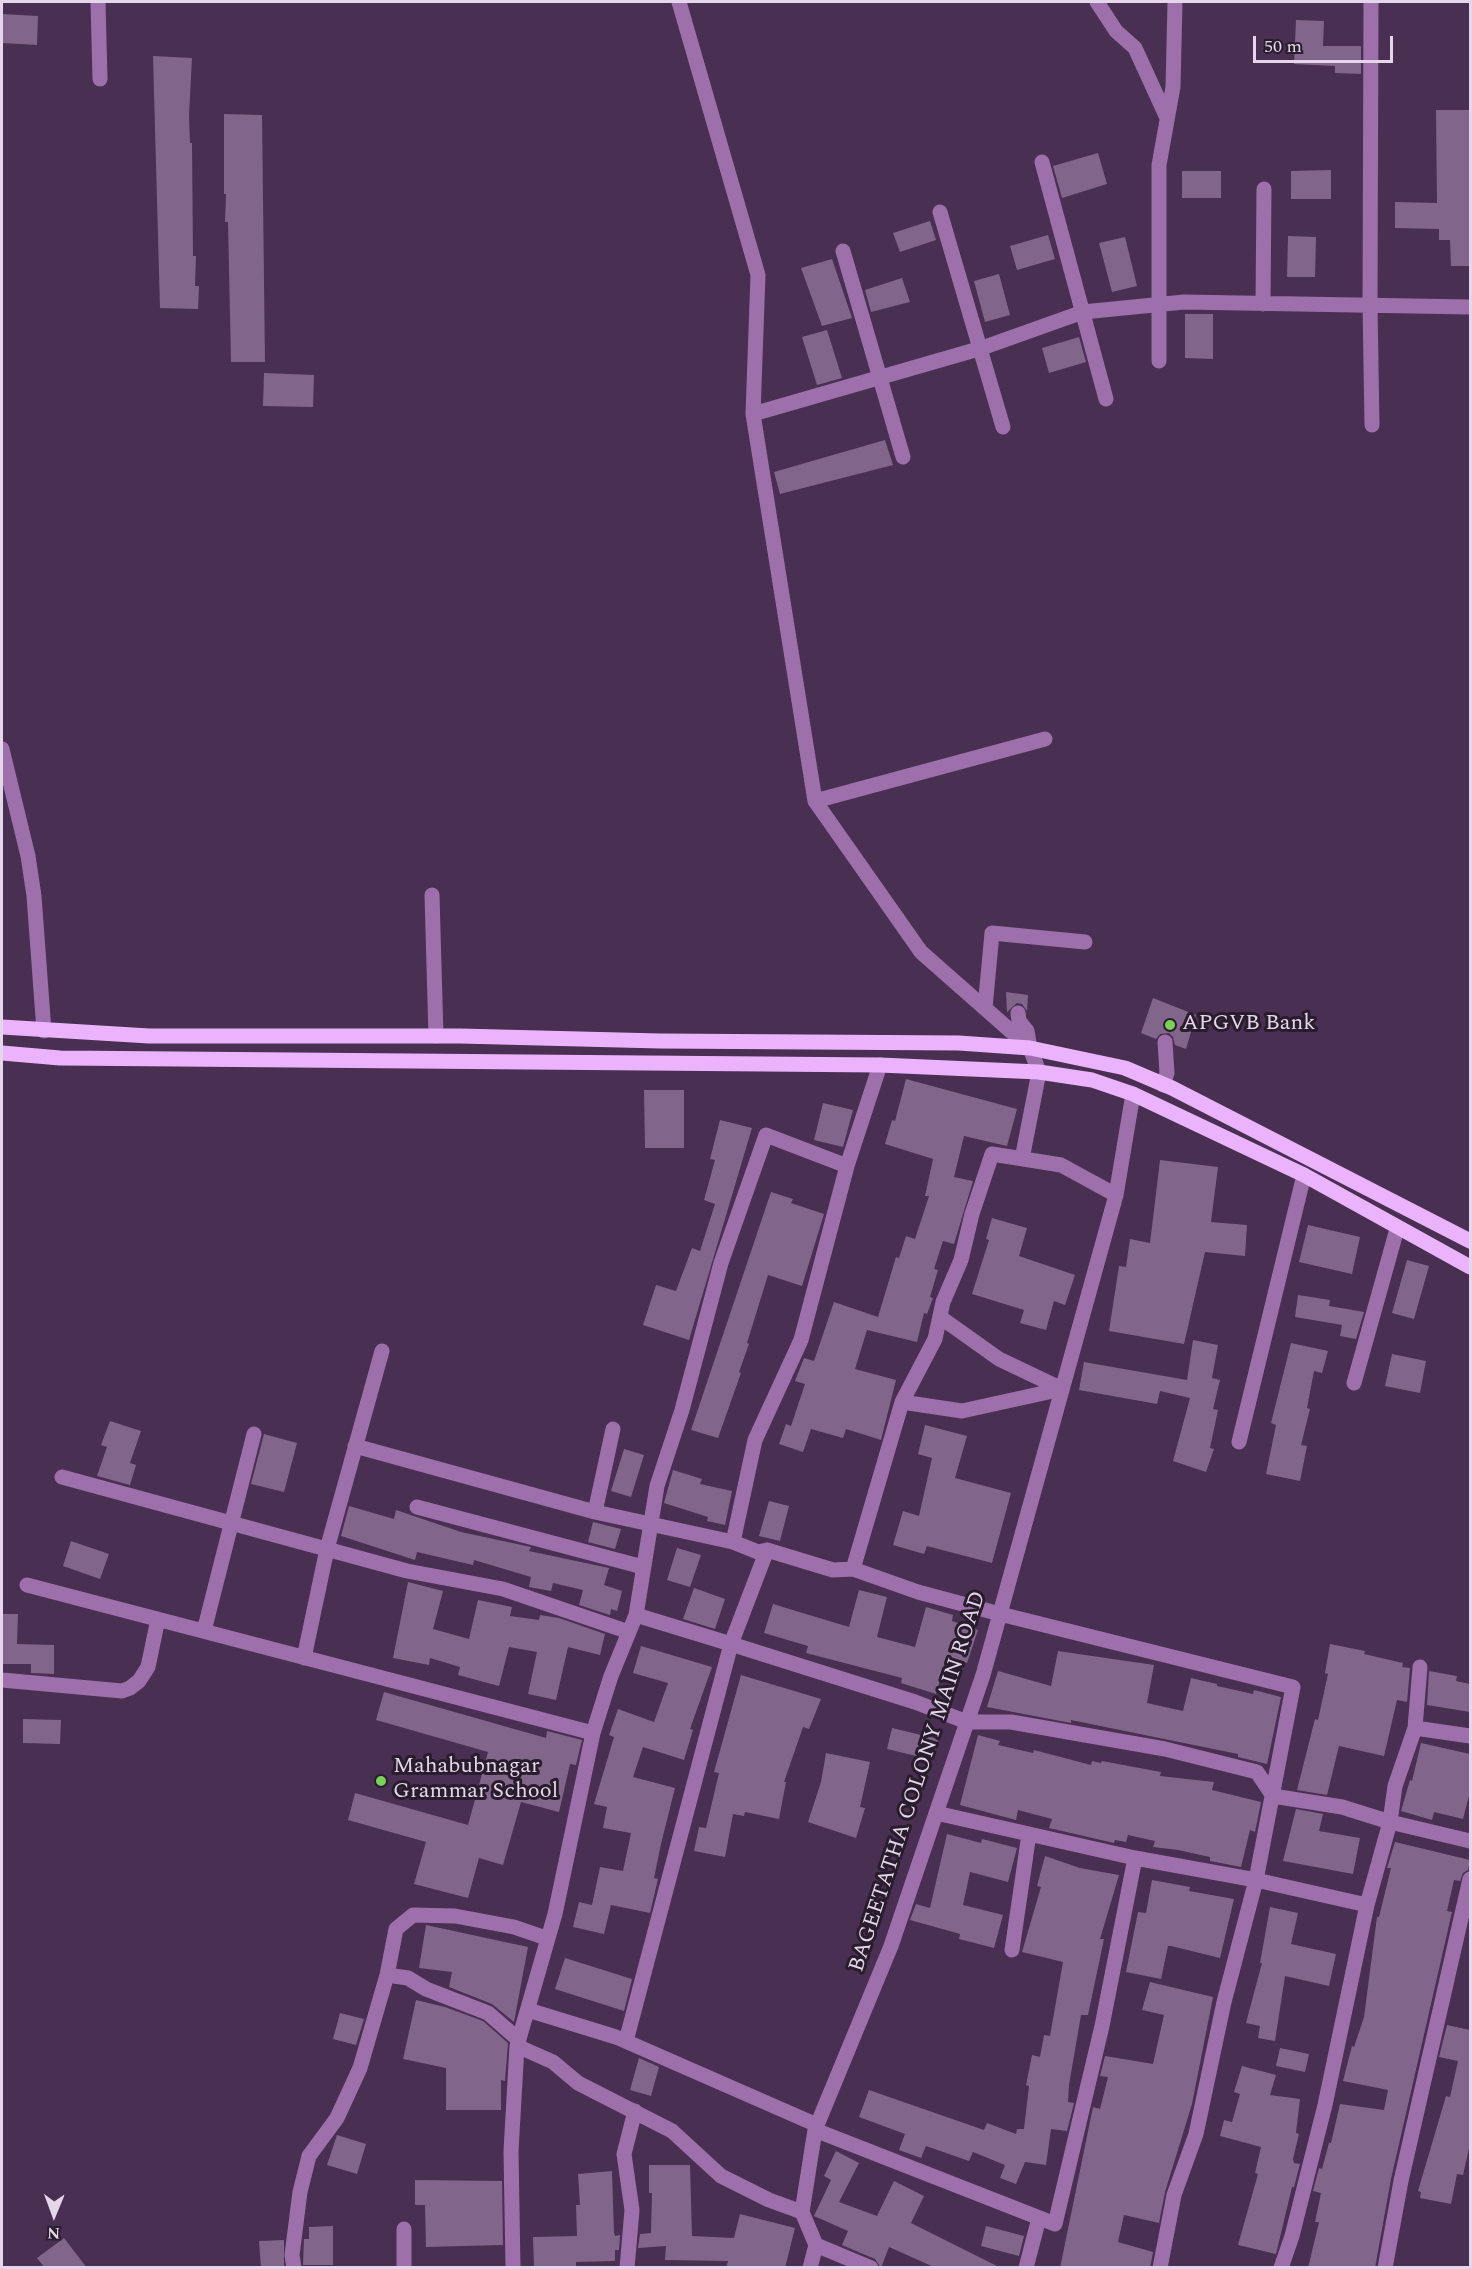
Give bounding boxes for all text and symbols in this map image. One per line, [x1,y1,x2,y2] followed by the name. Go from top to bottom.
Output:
[1256,24,1396,62] scale bar
[1264,33,1302,60] text: 50 m
[1182,1012,1316,1038] place label: APGVB Bank
[1163,1018,1177,1032] marker: APGVB Bank
[845,1588,993,1976] street label: BAGEETATHA COLONY MAIN ROAD
[393,1755,558,1807] place label: Mahabubnagar Grammar School
[374,1774,388,1788] marker: Mahabubnagar Grammar School
[24,2185,84,2245] north arrow
[47,2221,60,2245] text: N

